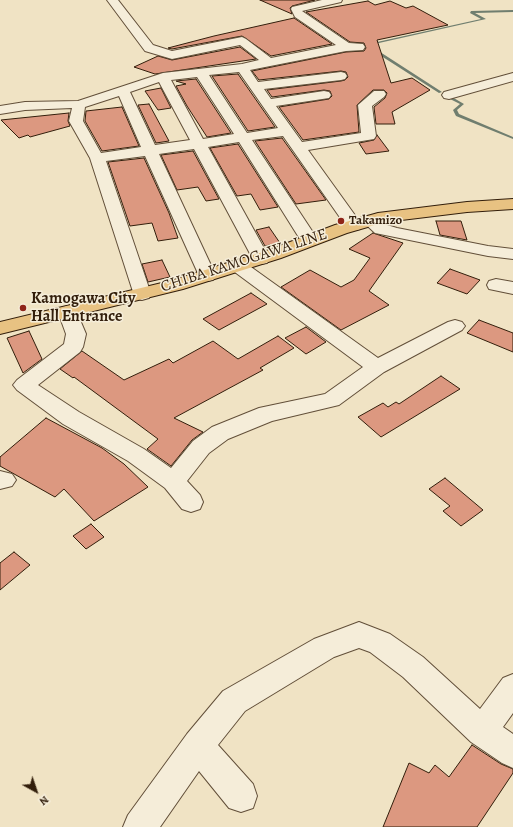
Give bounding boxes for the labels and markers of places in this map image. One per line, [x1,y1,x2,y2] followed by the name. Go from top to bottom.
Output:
[349,213,402,229] place label: Takamizo
[336,216,346,226] marker: Takamizo
[31,289,135,327] place label: Kamogawa City Hall Entrance
[18,303,28,313] marker: Kamogawa City Hall Entrance

